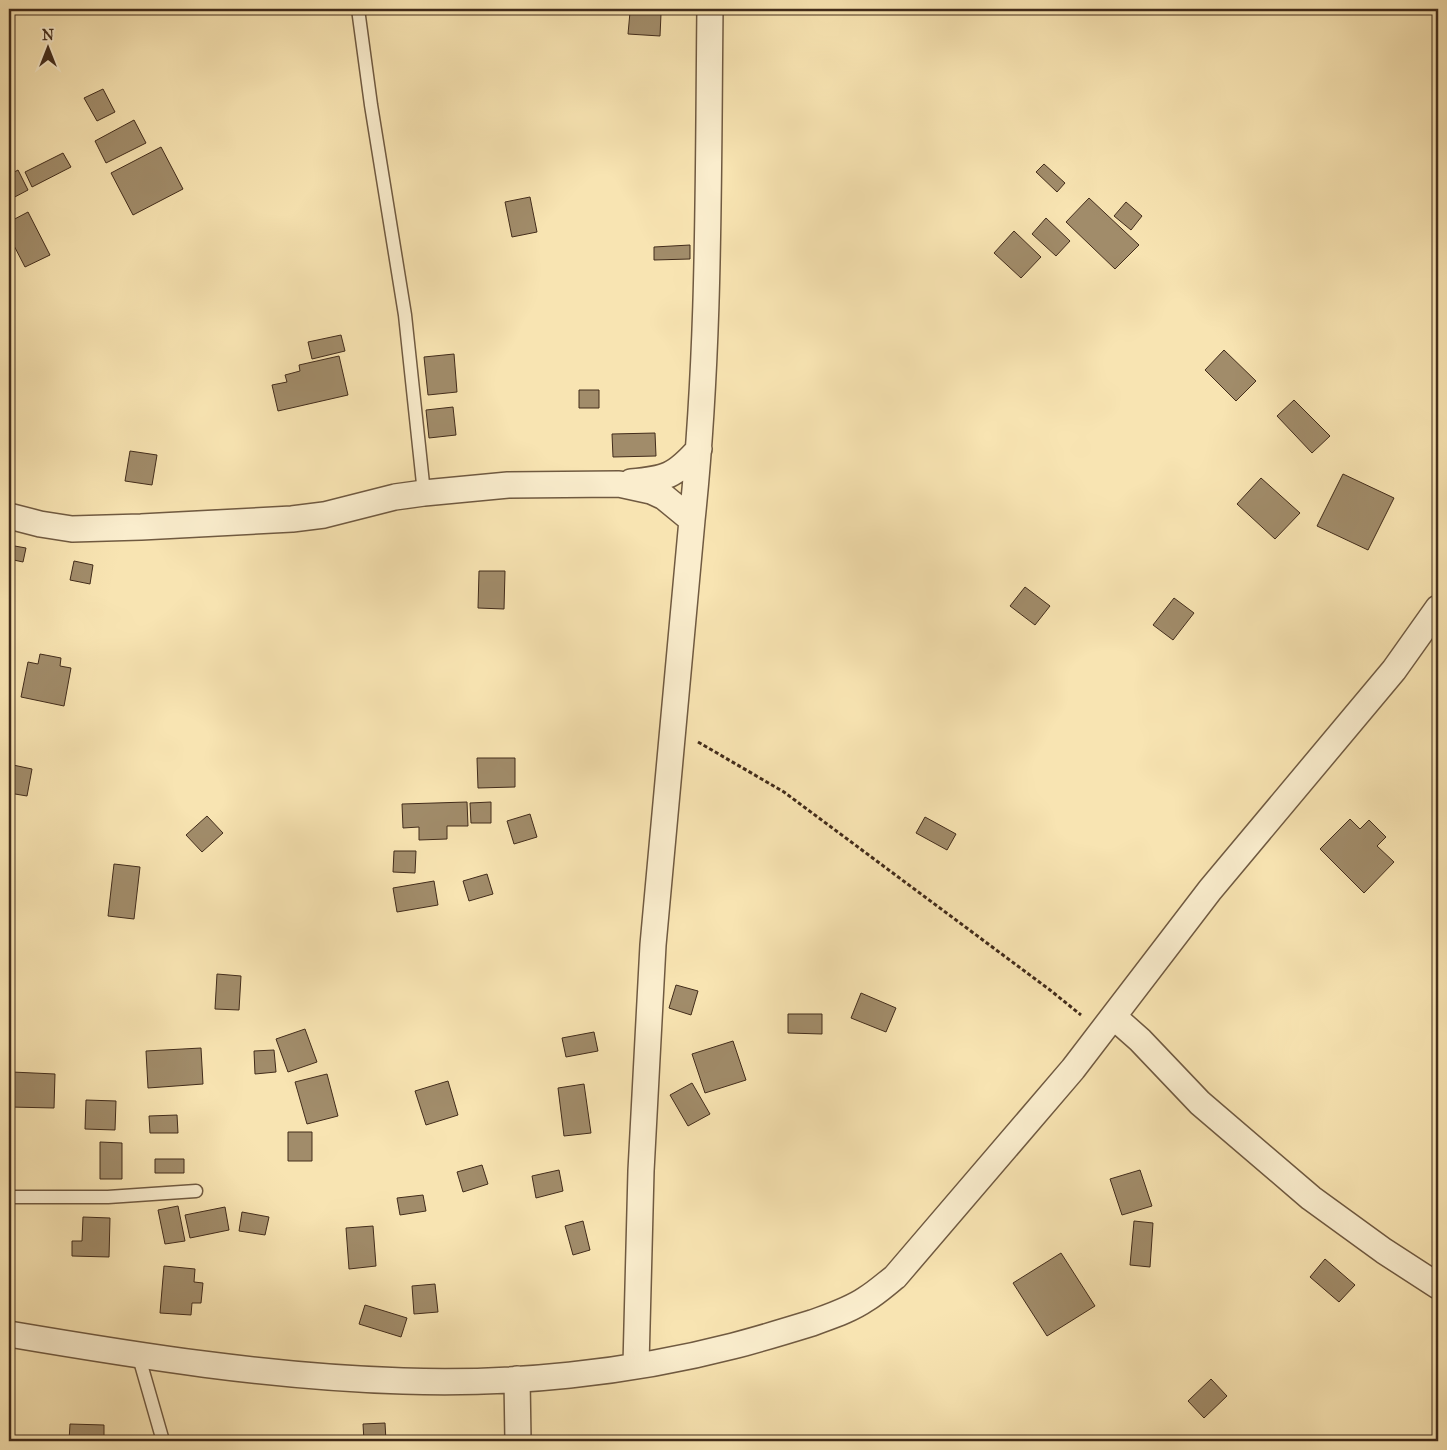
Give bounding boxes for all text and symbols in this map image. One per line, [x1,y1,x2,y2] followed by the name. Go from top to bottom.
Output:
[22,22,72,72] north arrow
[42,27,54,44] text: N

